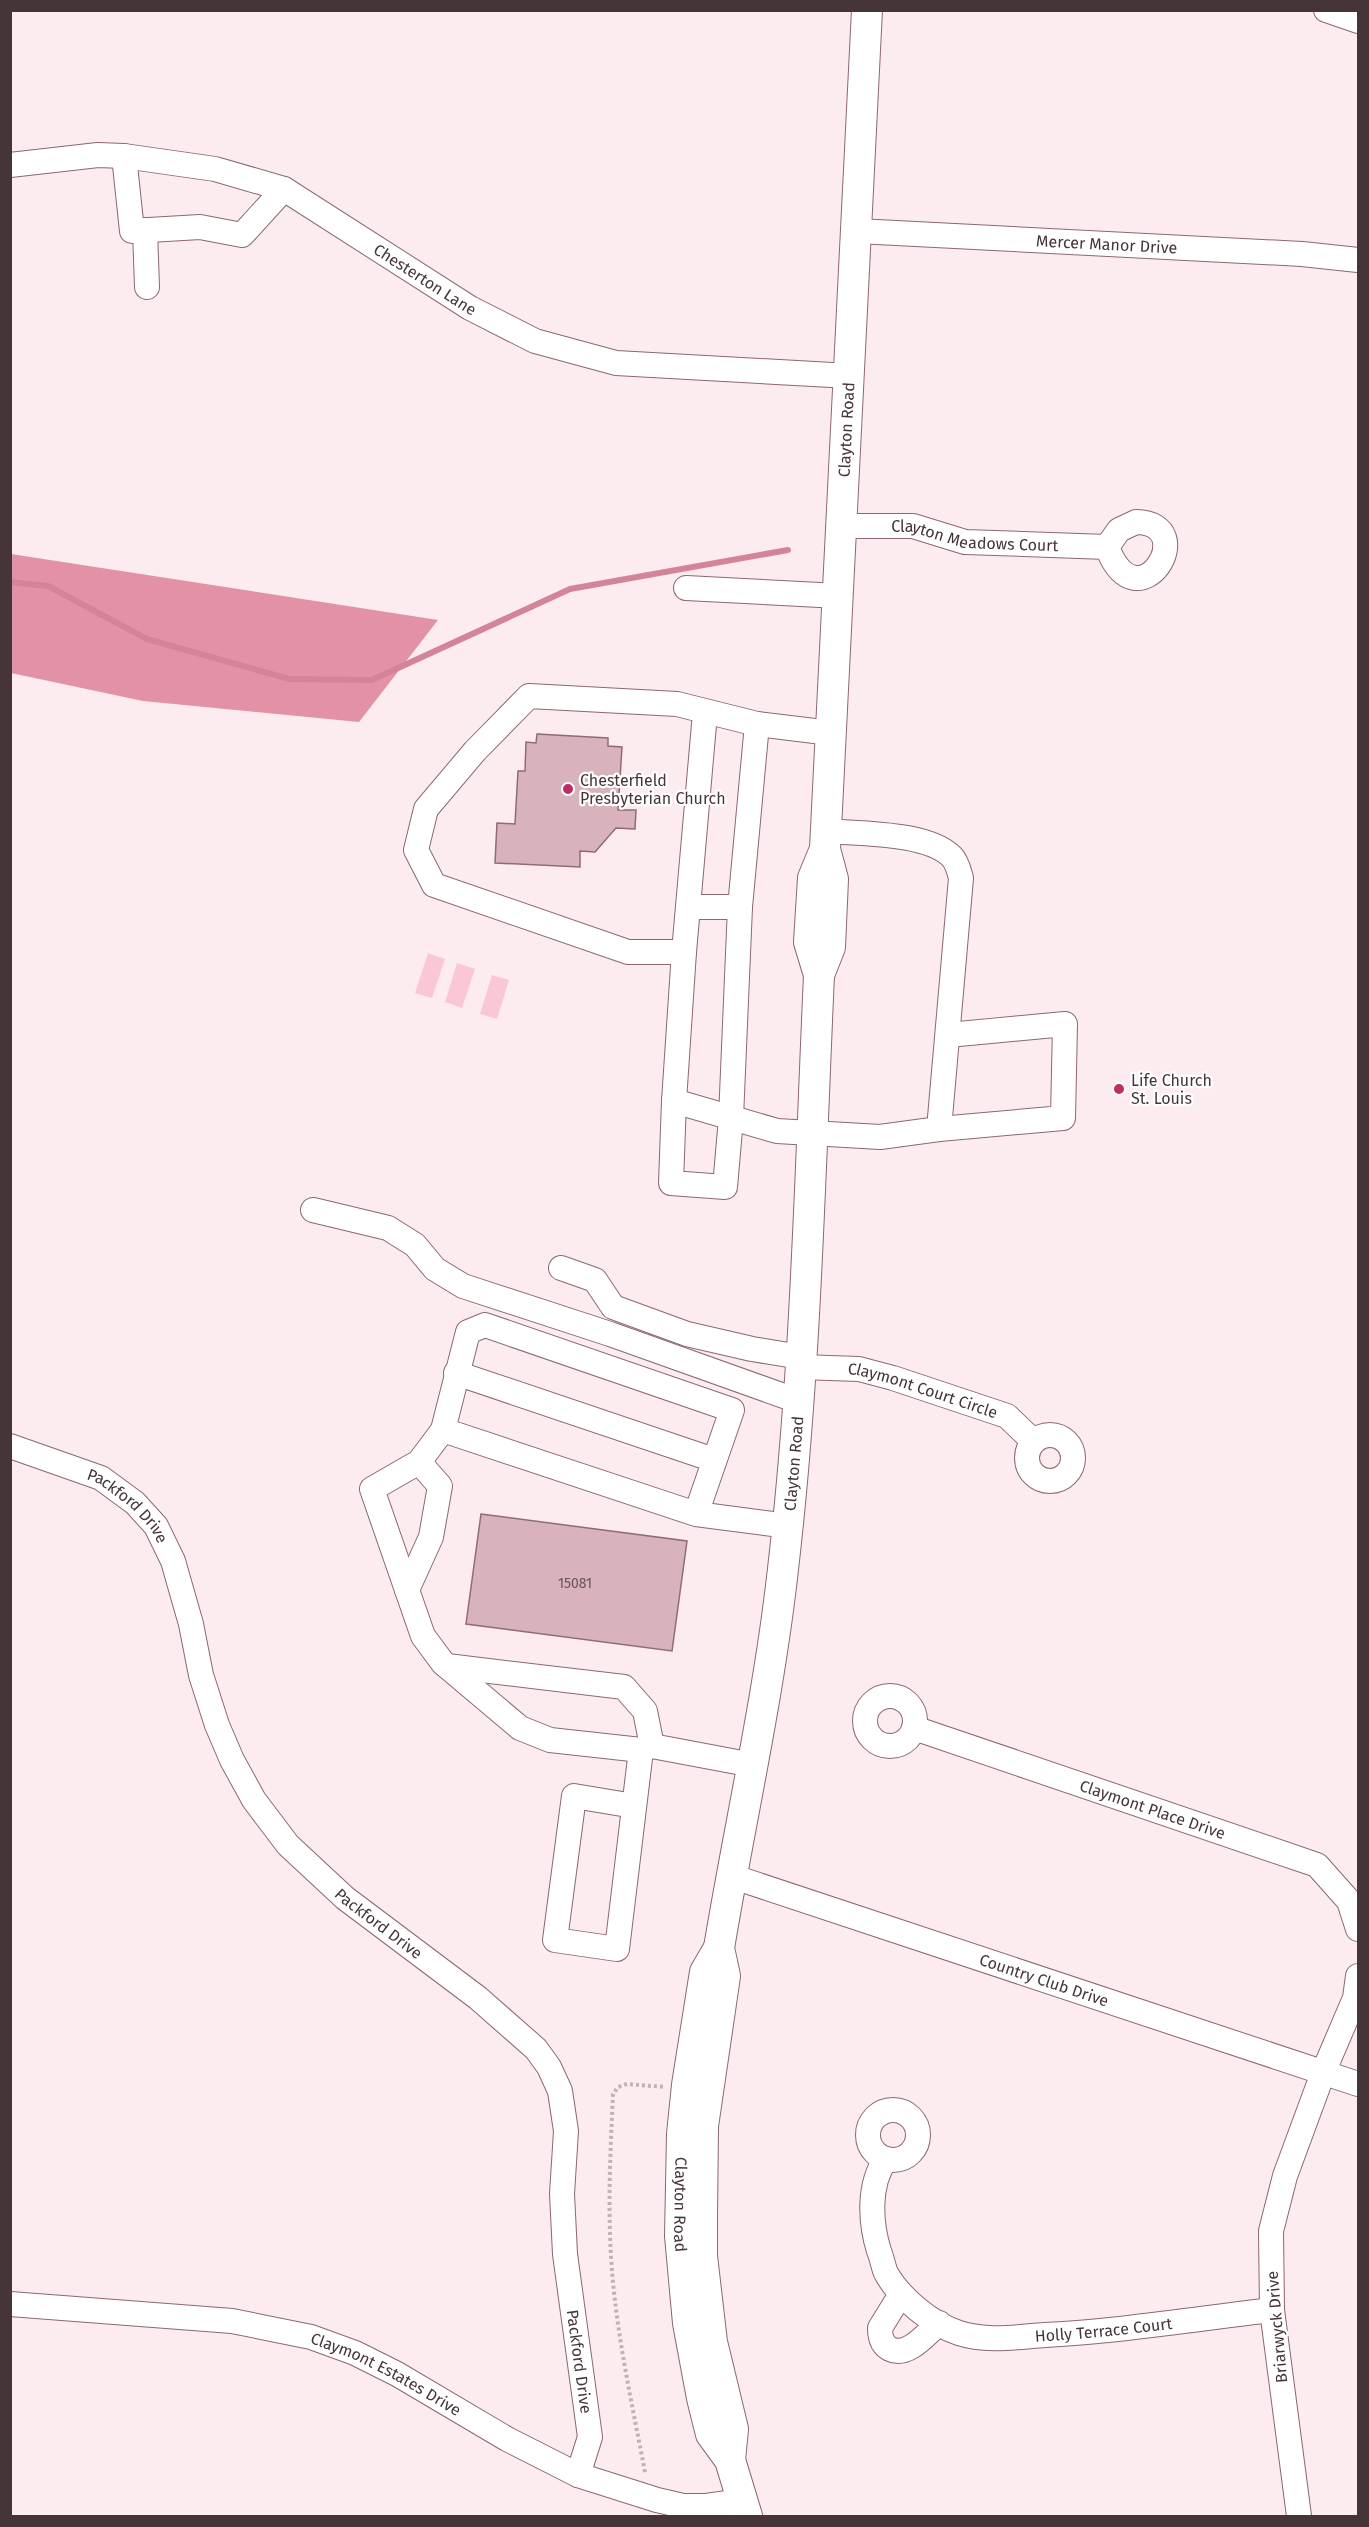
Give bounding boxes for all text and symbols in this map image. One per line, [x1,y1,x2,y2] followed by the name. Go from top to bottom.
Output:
[1036,231,1178,257] street label: Mercer Manor Drive
[370,240,480,319] street label: Chesterton Lane
[834,382,858,478] street label: Clayton Road
[891,517,1059,555] street label: Clayton Meadows Court
[580,771,726,808] place label: Chesterfield Presbyterian Church
[561,782,575,796] marker: Chesterfield Presbyterian Church
[1131,1071,1212,1108] place label: Life Church St. Louis
[1112,1082,1126,1096] marker: Life Church St. Louis
[848,1359,1000,1422] street label: Claymont Court Circle
[780,1415,807,1512] street label: Clayton Road
[85,1464,172,1546] street label: Packford Drive
[558,1575,592,1592] house number: 15081
[1077,1776,1228,1843] street label: Claymont Place Drive
[331,1884,426,1962] street label: Packford Drive
[977,1950,1111,2010] street label: Country Club Drive
[670,2157,691,2253] street label: Clayton Road
[1263,2270,1291,2384] street label: Briarwyck Drive
[563,2308,596,2415] street label: Packford Drive
[1034,2313,1173,2345] street label: Holly Terrace Court
[308,2328,465,2419] street label: Claymont Estates Drive

